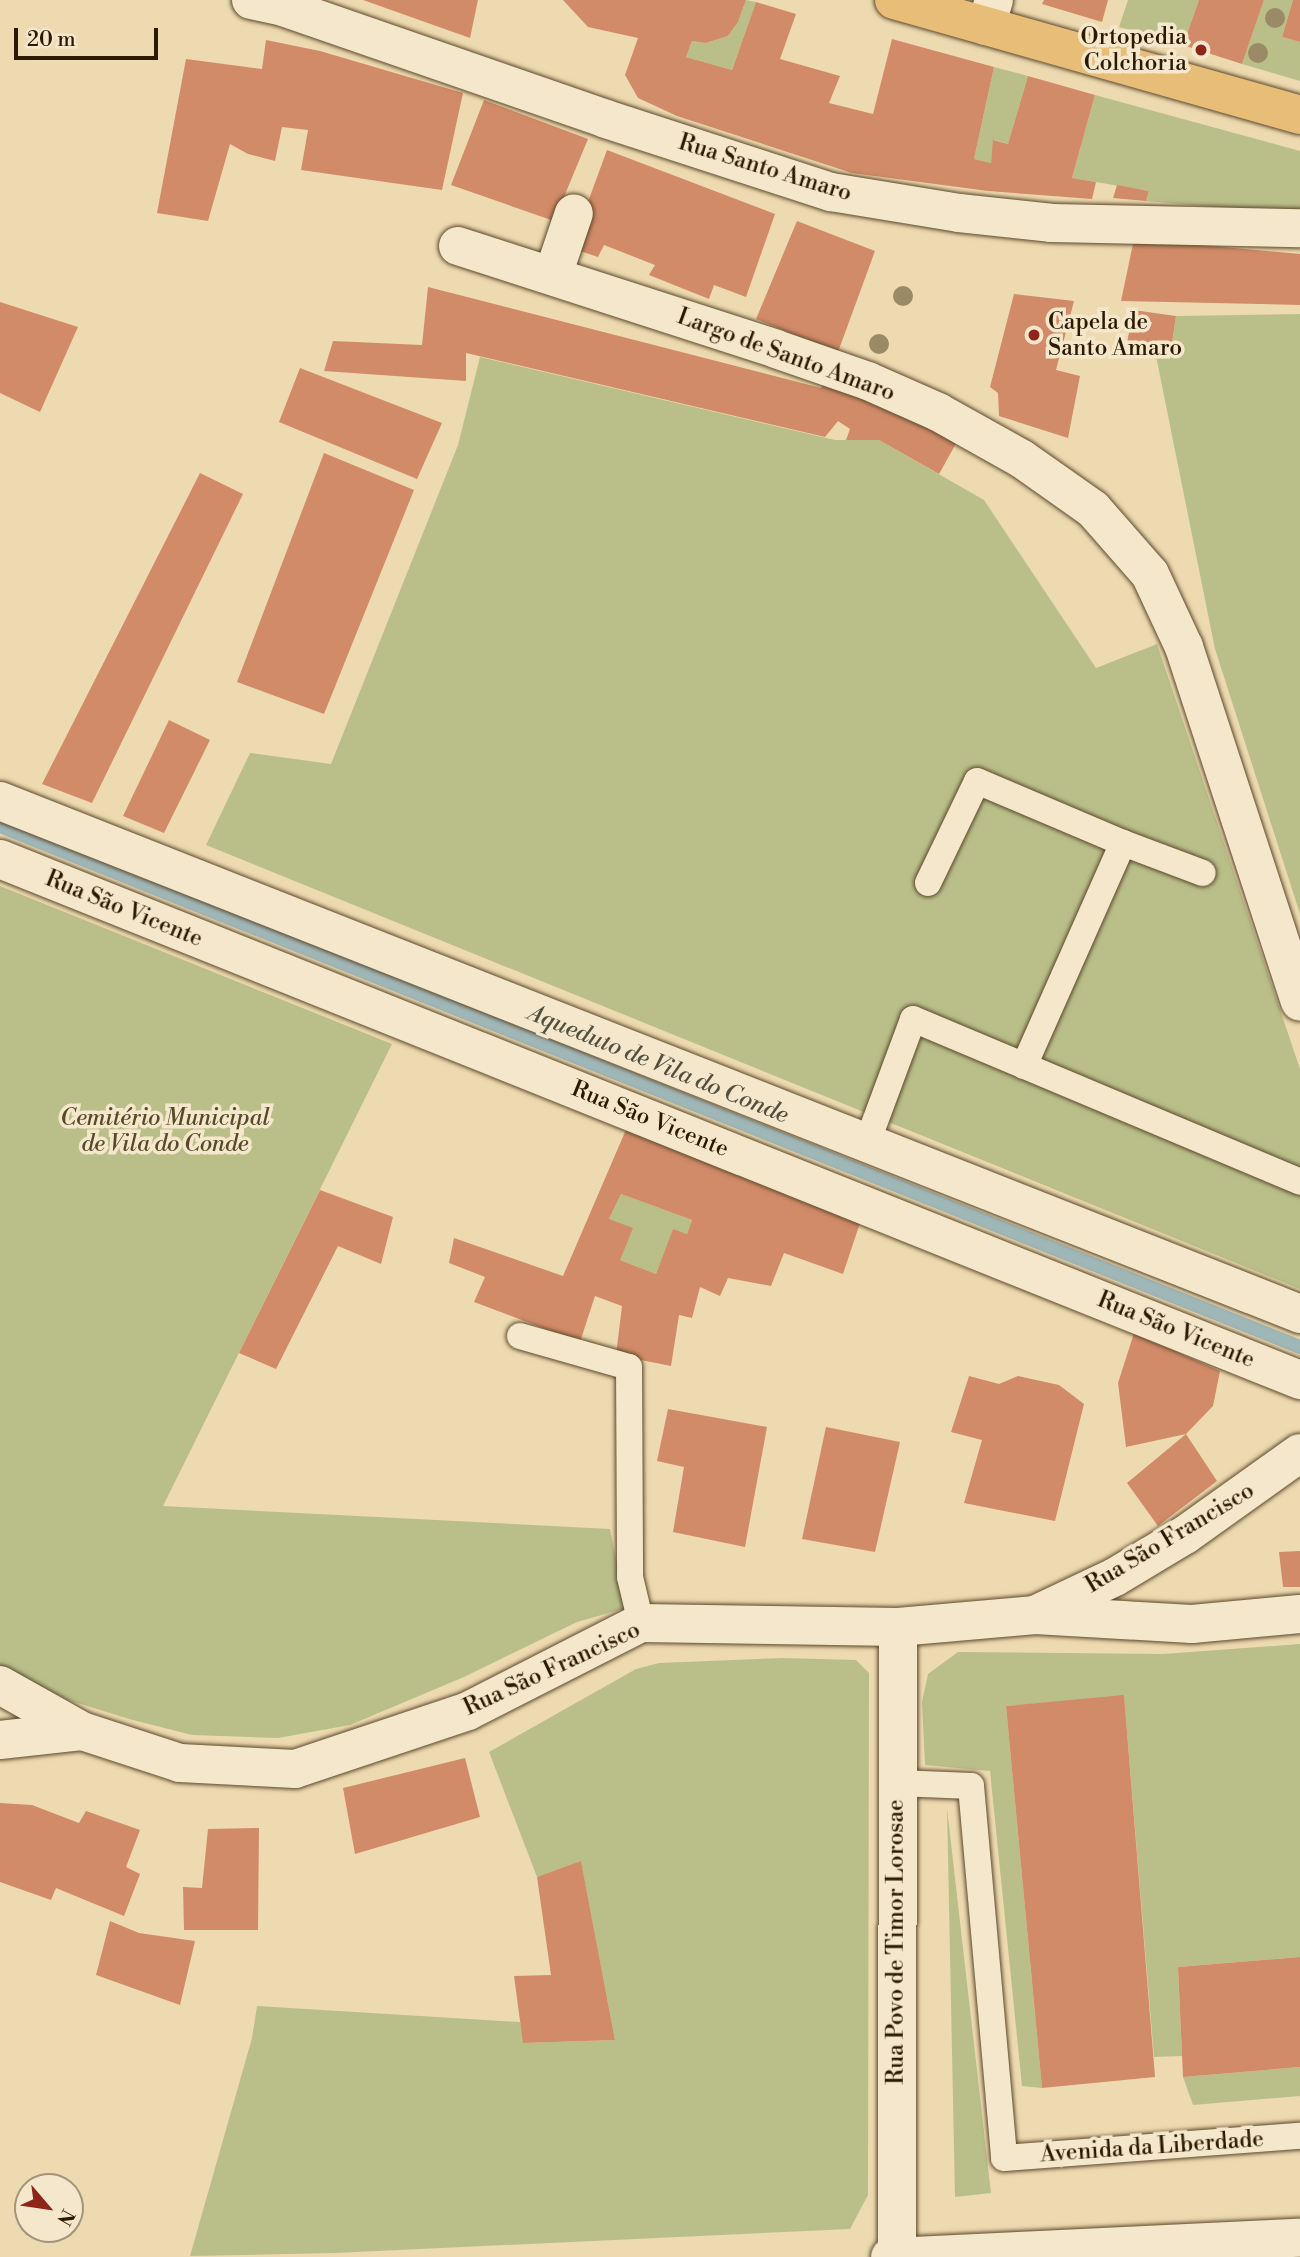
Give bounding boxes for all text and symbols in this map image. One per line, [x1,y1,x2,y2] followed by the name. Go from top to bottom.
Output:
[18,14,161,58] scale bar
[1080,23,1187,77] place label: Ortopedia Colchoria
[27,27,76,53] text: 20 m
[1193,42,1209,58] marker: Ortopedia Colchoria
[675,129,855,207] street label: Rua Santo Amaro
[673,303,899,407] street label: Largo de Santo Amaro
[1048,308,1182,362] place label: Capela de Santo Amaro
[1026,327,1042,343] marker: Capela de Santo Amaro
[41,865,207,953] street label: Rua São Vicente
[524,1000,792,1130] water label: Aqueduto de Vila do Conde
[567,1075,733,1163] street label: Rua São Vicente
[60,1104,270,1158] park label: Cemitério Municipal de Vila do Conde
[1093,1286,1259,1374] street label: Rua São Vicente
[1081,1477,1259,1599] street label: Rua São Francisco
[459,1616,645,1722] street label: Rua São Francisco
[882,1799,910,2085] street label: Rua Povo de Timor Lorosae
[1039,2125,1265,2169] street label: Avenida da Liberdade
[14,2173,84,2243] north arrow
[51,2205,80,2230] text: N

